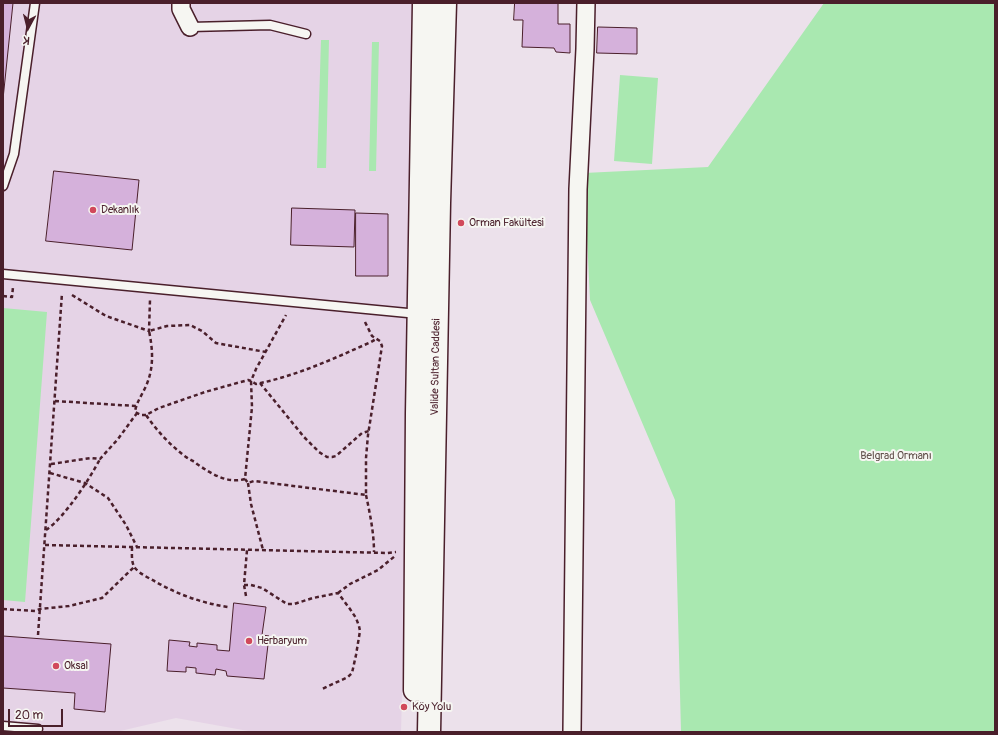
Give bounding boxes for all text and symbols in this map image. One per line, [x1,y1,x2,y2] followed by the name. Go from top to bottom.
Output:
[8,8,48,48] north arrow
[22,34,31,47] text: K
[101,203,139,217] place label: Dekanlık
[88,205,98,215] marker: Dekanlık
[469,216,544,230] place label: Orman Fakültesi
[456,218,466,228] marker: Orman Fakültesi
[429,318,443,416] street label: Valide Sultan Caddesi
[860,449,932,463] park label: Belgrad Ormanı
[257,634,307,648] place label: Herbaryum
[244,636,254,646] marker: Herbaryum
[64,659,88,673] place label: Oksal
[51,661,61,671] marker: Oksal
[412,700,451,714] place label: Köy Yolu
[10,701,65,727] scale bar
[399,702,409,712] marker: Köy Yolu
[15,708,43,723] text: 20 m

